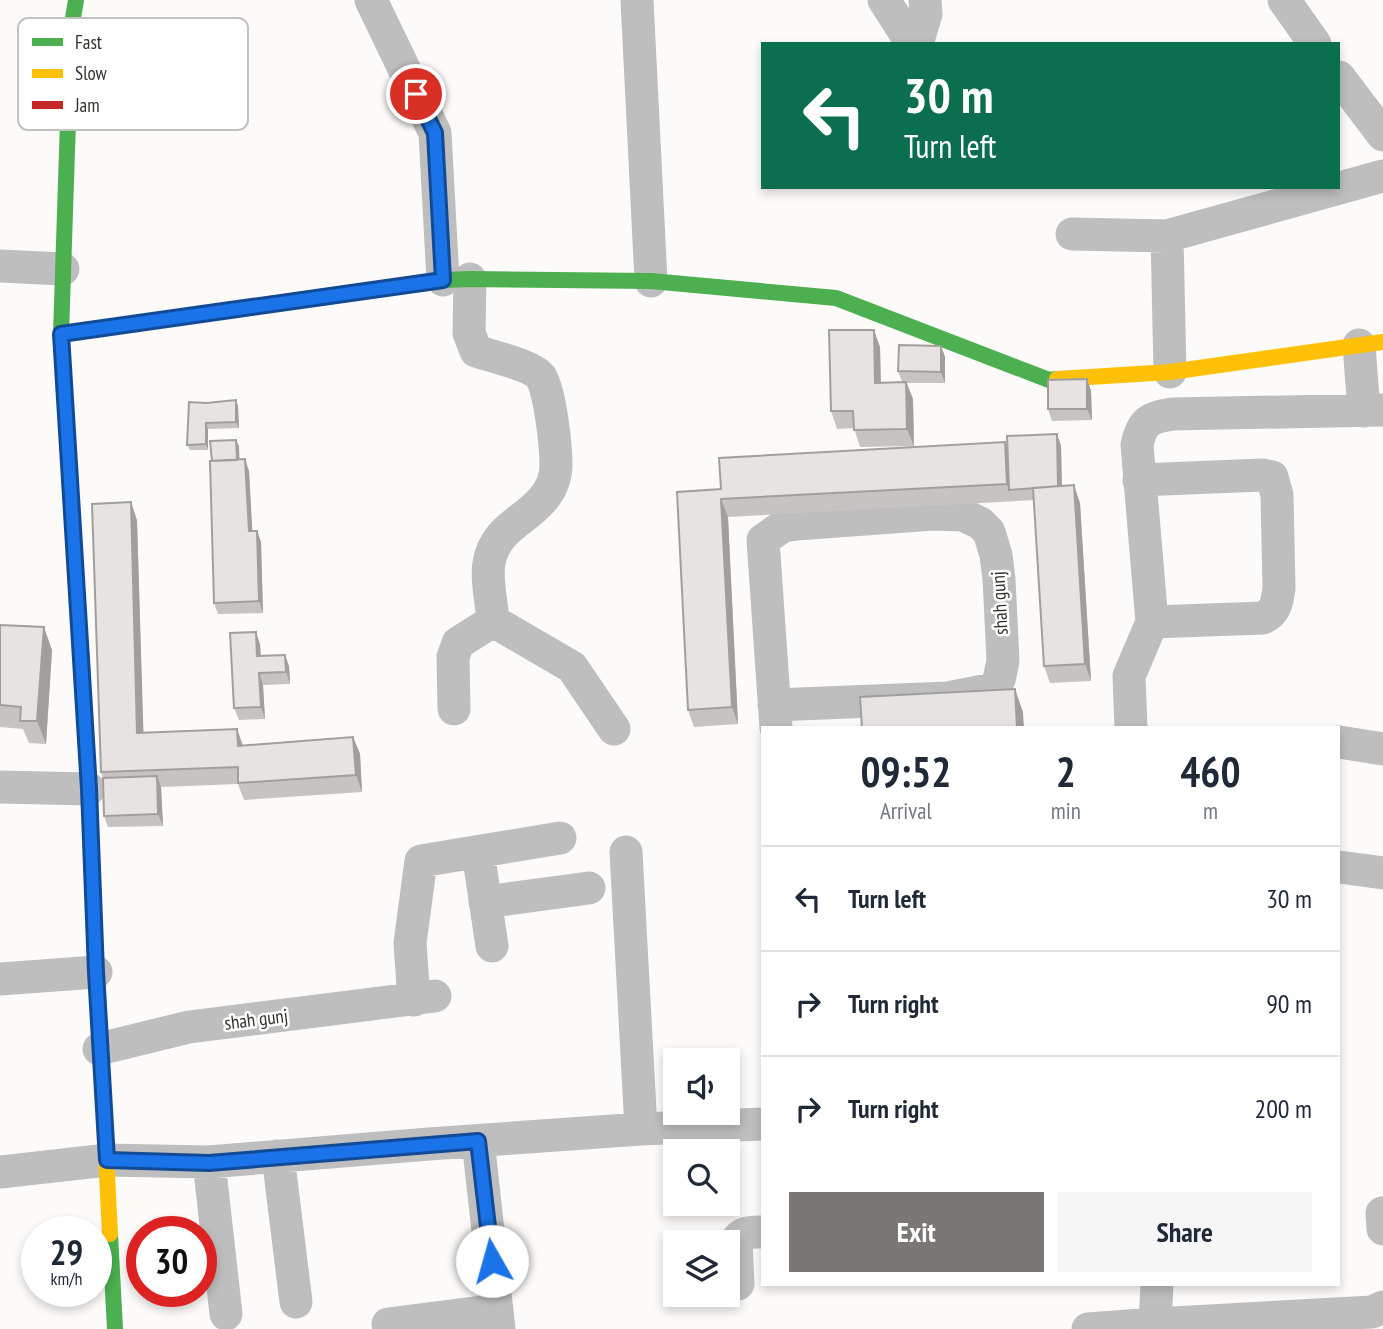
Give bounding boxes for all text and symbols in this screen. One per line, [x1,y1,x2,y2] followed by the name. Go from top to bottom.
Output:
[18,18,248,130] legend
[75,30,103,54] text: Fast
[75,61,108,85] text: Slow
[904,63,993,127] text: 30 m
[386,64,446,124] pin
[789,70,880,161] icon: left
[397,75,435,113] icon: arrive
[74,93,100,117] text: Jam
[904,125,996,167] text: Turn left
[985,571,1013,635] street label: shah gunj
[860,744,951,799] text: 09:52
[1056,744,1076,799] text: 2
[1180,744,1241,799] text: 460
[880,796,932,825] text: Arrival
[1051,796,1081,825] text: min
[1203,796,1218,825] text: m
[789,880,827,918] icon: left
[848,882,926,915] text: Turn left
[1266,882,1312,915] text: 30 m
[789,985,827,1023] icon: right
[848,987,939,1020] text: Turn right
[1266,987,1312,1020] text: 90 m
[223,1003,289,1035] street label: shah gunj
[663,1048,740,1307] map controls
[663,1048,740,1125] button: sound
[789,1090,827,1128] icon: right
[848,1092,939,1125] text: Turn right
[1254,1092,1312,1125] text: 200 m
[663,1139,740,1216] button: search
[789,1192,1044,1272] button: Exit
[1058,1192,1312,1272] button: Share
[126,1216,217,1307] speed limit sign: 30
[455,1224,529,1298] position arrow
[50,1229,83,1275] text: 29
[663,1230,740,1307] button: layers
[51,1267,82,1290] text: km/h

